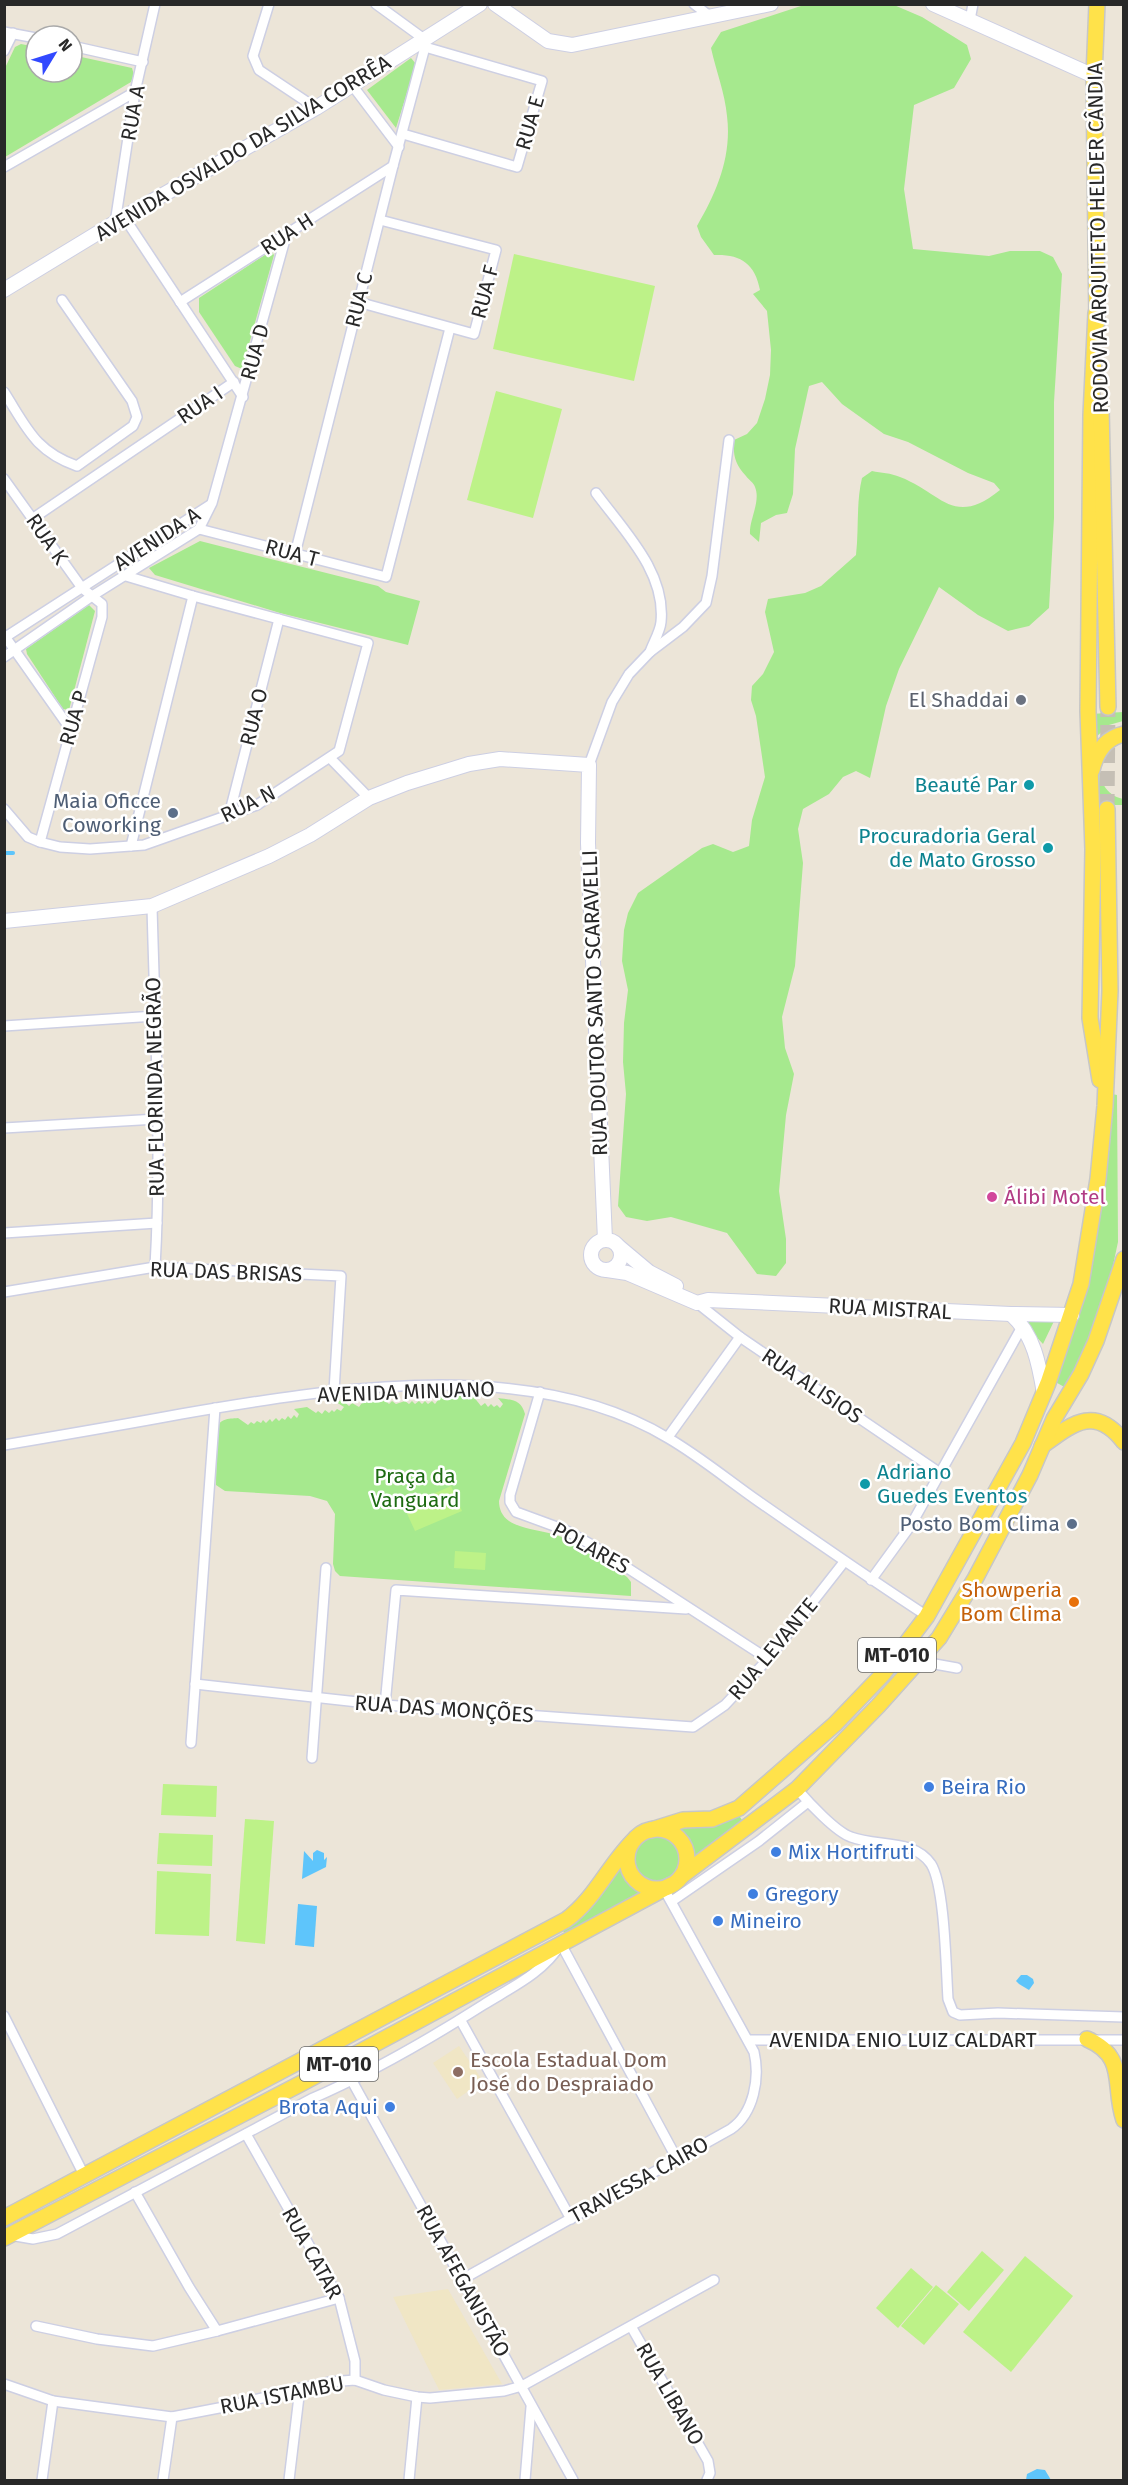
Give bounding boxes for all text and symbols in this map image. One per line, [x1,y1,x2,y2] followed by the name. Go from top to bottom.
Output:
[24,24,84,84] north arrow
[55,35,76,55] text: N
[91,49,395,247] street label: AVENIDA OSVALDO DA SILVA CORRÊA
[1082,62,1114,414] street label: RODOVIA ARQUITETO HELDER CÂNDIA
[115,83,151,143] street label: RUA A
[510,93,550,153] street label: RUA E
[256,207,318,261] street label: RUA H
[465,262,505,322] street label: RUA F
[340,270,378,330] street label: RUA C
[235,321,275,383] street label: RUA D
[172,380,228,430] street label: RUA I
[109,501,205,577] street label: AVENIDA A
[20,509,74,570] street label: RUA K
[262,533,322,573] street label: RUA T
[234,686,274,748] street label: RUA O
[54,687,94,749] street label: RUA P
[909,687,1009,713] place label: El Shaddai
[1014,693,1028,707] marker: El Shaddai
[914,772,1017,798] place label: Beauté Par
[1022,778,1036,792] marker: Beauté Par
[216,780,280,828] street label: RUA N
[53,788,161,838] place label: Maia Oficce Coworking
[166,806,180,820] marker: Maia Oficce Coworking
[858,823,1036,873] place label: Procuradoria Geral de Mato Grosso
[1041,841,1055,855] marker: Procuradoria Geral de Mato Grosso
[577,849,613,1157] street label: RUA DOUTOR SANTO SCARAVELLI
[140,977,170,1197] street label: RUA FLORINDA NEGRÃO
[1004,1184,1106,1210] place label: Álibi Motel
[985,1190,999,1204] marker: Álibi Motel
[149,1256,303,1288] street label: RUA DAS BRISAS
[828,1293,953,1325] street label: RUA MISTRAL
[757,1343,867,1429] street label: RUA ALISIOS
[317,1376,495,1408] street label: AVENIDA MINUANO
[877,1459,1028,1509] place label: Adriano Guedes Eventos
[371,1463,459,1513] park label: Praça da Vanguard
[858,1477,872,1491] marker: Adriano Guedes Eventos
[900,1511,1060,1537] place label: Posto Bom Clima
[548,1516,634,1580] street label: POLARES
[1065,1517,1079,1531] marker: Posto Bom Clima
[960,1577,1062,1627] place label: Showperia Bom Clima
[723,1593,823,1705] street label: RUA LEVANTE
[1067,1595,1081,1609] marker: Showperia Bom Clima
[858,1638,936,1672] road number: MT-010
[354,1690,534,1728] street label: RUA DAS MONÇÕES
[941,1774,1026,1800] place label: Beira Rio
[922,1780,936,1794] marker: Beira Rio
[788,1839,915,1865] place label: Mix Hortifruti
[769,1845,783,1859] marker: Mix Hortifruti
[765,1881,839,1907] place label: Gregory
[746,1887,760,1901] marker: Gregory
[730,1908,802,1934] place label: Mineiro
[711,1914,725,1928] marker: Mineiro
[769,2027,1037,2053] street label: AVENIDA ENIO LUIZ CALDART
[300,2047,378,2081] road number: MT-010
[470,2047,667,2097] place label: Escola Estadual Dom José do Despraiado
[451,2065,465,2079] marker: Escola Estadual Dom José do Despraiado
[278,2094,378,2120] place label: Brota Aqui
[383,2100,397,2114] marker: Brota Aqui
[565,2131,713,2229] street label: TRAVESSA CAIRO
[410,2200,516,2362] street label: RUA AFEGANISTÃO
[276,2202,348,2304] street label: RUA CATAR
[630,2338,710,2450] street label: RUA LIBANO
[218,2370,346,2420] street label: RUA ISTAMBU

